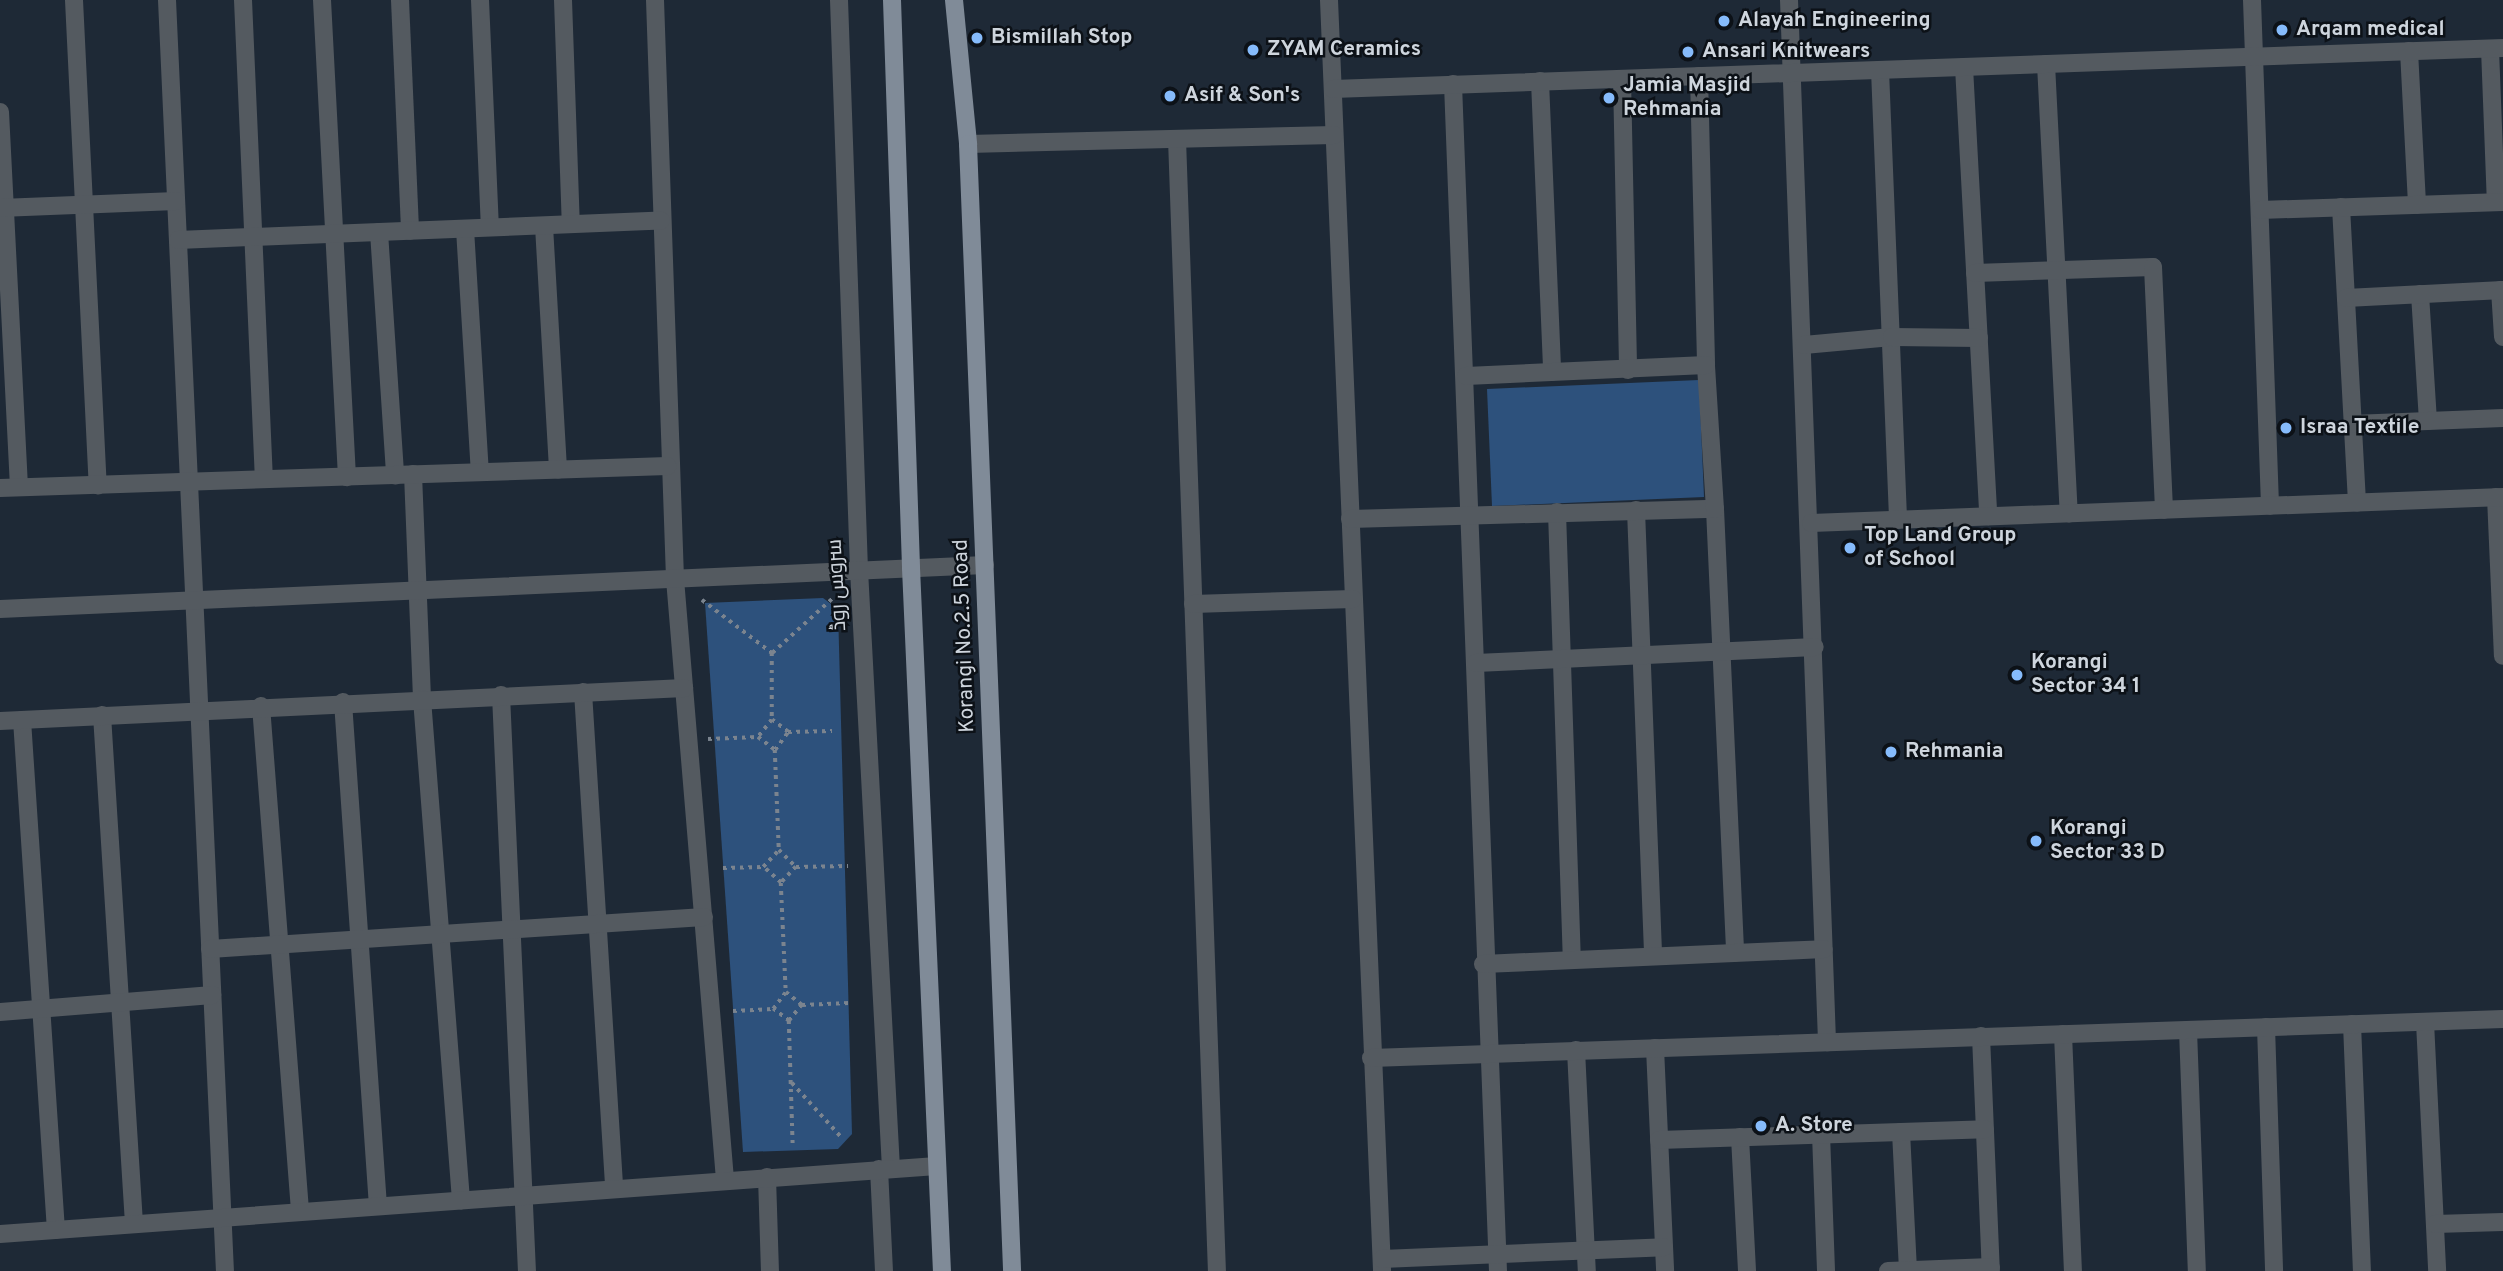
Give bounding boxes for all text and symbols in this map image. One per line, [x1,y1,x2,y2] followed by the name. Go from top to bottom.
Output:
[1738,8,1931,34] place label: Alayah Engineering
[1716,13,1732,29] marker: Alayah Engineering
[2296,17,2445,43] place label: Arqam medical
[2274,22,2290,38] marker: Arqam medical
[991,25,1132,51] place label: Bismillah Stop
[969,30,985,46] marker: Bismillah Stop
[1267,37,1421,63] place label: ZYAM Ceramics
[1702,39,1870,65] place label: Ansari Knitwears
[1245,42,1261,58] marker: ZYAM Ceramics
[1680,44,1696,60] marker: Ansari Knitwears
[1623,73,1751,123] place label: Jamia Masjid Rehmania
[1184,83,1300,109] place label: Asif & Son's
[1162,88,1178,104] marker: Asif & Son's
[1601,90,1617,106] marker: Jamia Masjid Rehmania
[2300,415,2419,441] place label: Israa Textile
[2278,420,2294,436] marker: Israa Textile
[1864,523,2017,573] place label: Top Land Group of School
[823,538,853,632] street label: سروس روڈ
[949,539,981,733] street label: Korangi No.2.5 Road
[1842,540,1858,556] marker: Top Land Group of School
[2031,650,2140,700] place label: Korangi Sector 34 1
[2009,667,2025,683] marker: Korangi Sector 34 1
[1905,739,2003,765] place label: Rehmania
[1883,744,1899,760] marker: Rehmania
[2050,816,2165,866] place label: Korangi Sector 33 D
[2028,833,2044,849] marker: Korangi Sector 33 D
[1775,1113,1853,1139] place label: A. Store
[1753,1118,1769,1134] marker: A. Store

